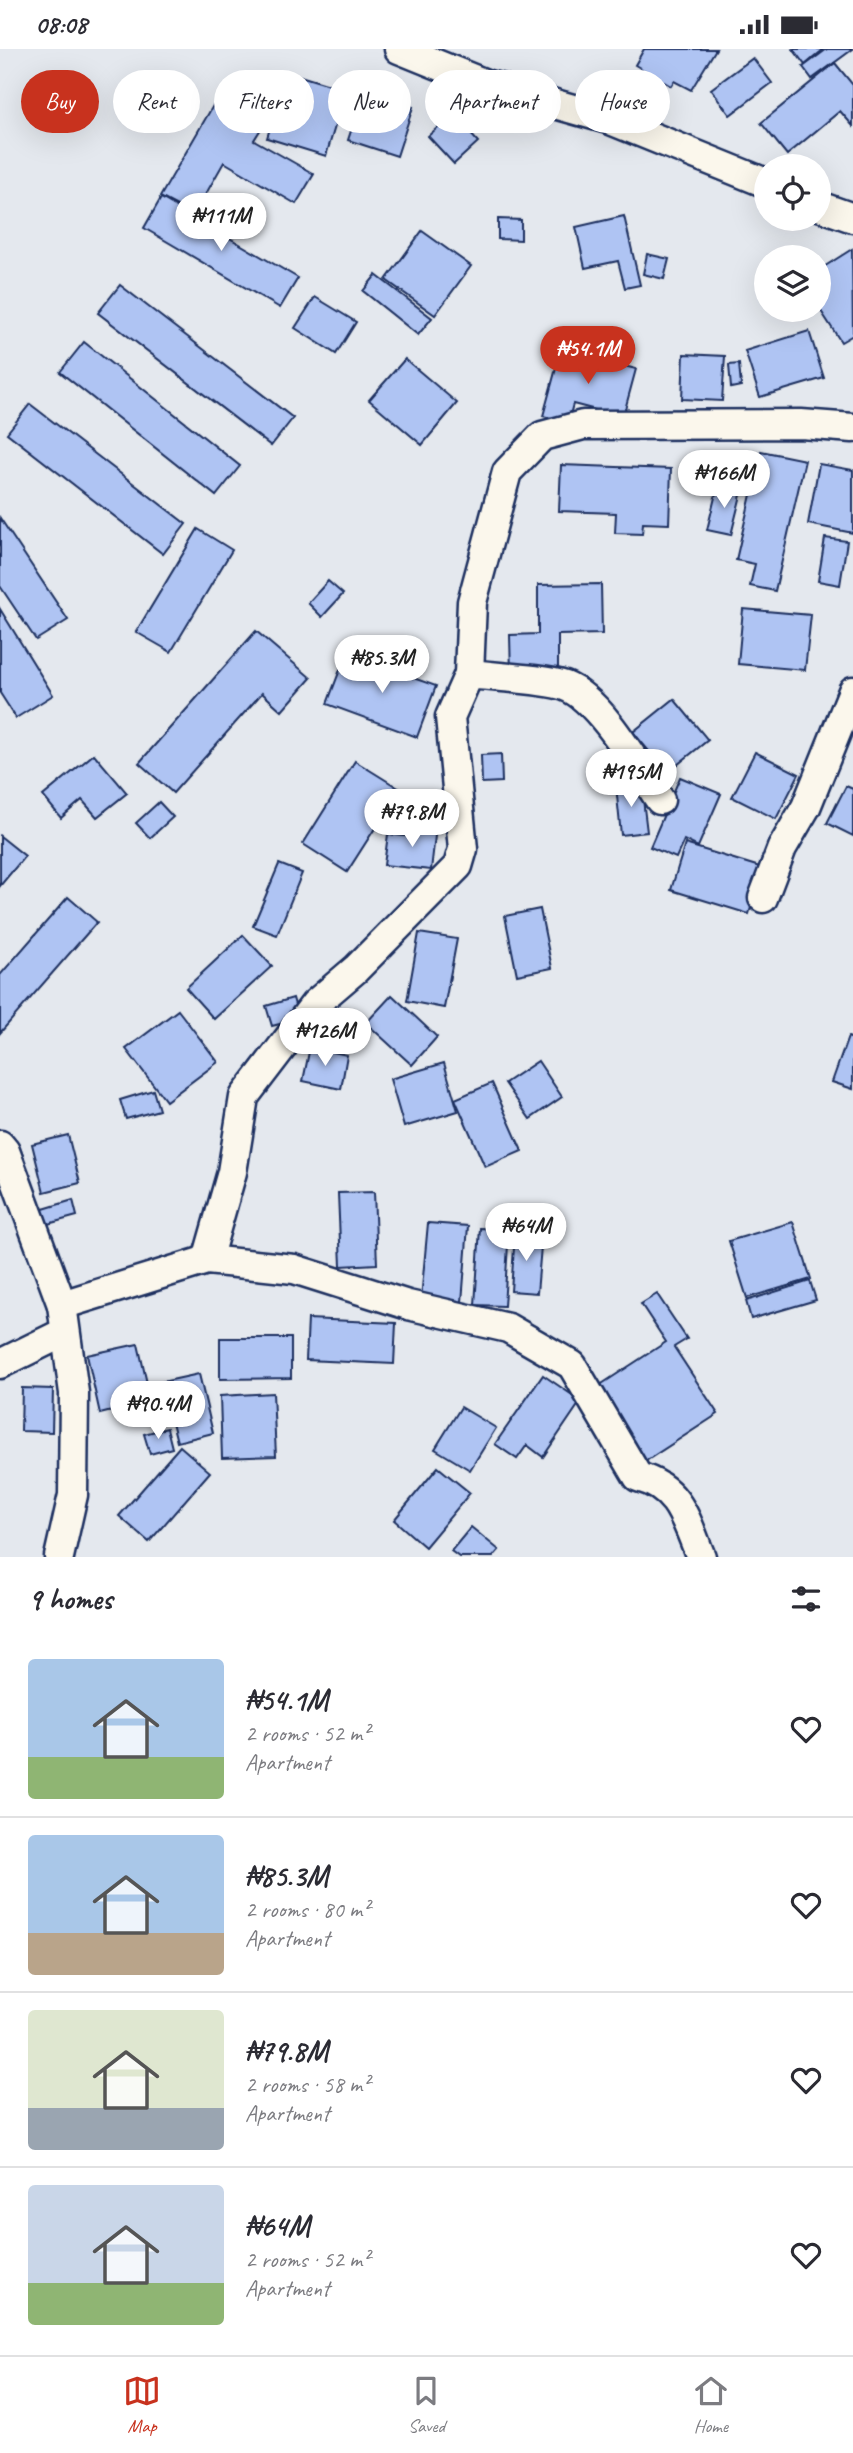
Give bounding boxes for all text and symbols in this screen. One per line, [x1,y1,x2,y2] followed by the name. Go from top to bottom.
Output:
[35,8,87,41] text: 08:08
[21,70,99,133] chip: Buy
[113,70,200,133] chip: Rent
[214,70,314,133] chip: Filters
[328,70,411,133] chip: New
[425,70,561,133] chip: Apartment
[575,70,670,133] chip: House
[754,154,831,322] map controls
[754,154,831,231] button: locate
[172,193,270,253] pin: ₦111M
[191,201,251,230] text: ₦111M
[754,245,831,322] button: layers
[531,327,645,386] pin: ₦54.1M
[556,334,620,363] text: ₦54.1M
[675,451,773,510] pin: ₦166M
[694,458,754,487] text: ₦166M
[325,635,439,695] pin: ₦85.3M
[350,643,414,672] text: ₦85.3M
[582,749,680,809] pin: ₦195M
[602,757,660,786] text: ₦195M
[355,789,469,849] pin: ₦79.8M
[380,797,444,826] text: ₦79.8M
[276,1009,374,1068] pin: ₦126M
[295,1016,355,1045] text: ₦126M
[485,1203,567,1263] pin: ₦64M
[501,1211,551,1240] text: ₦64M
[101,1381,215,1441] pin: ₦90.4M
[126,1389,190,1418] text: ₦90.4M
[28,1580,112,1618] text: 9 homes
[787,1580,825,1618] icon: filters
[245,1681,328,1719] text: ₦54.1M
[84,1687,168,1771] icon: home
[787,1710,825,1748] icon: heart
[245,1719,369,1748] text: 2 rooms · 52 m²
[245,1748,330,1777] text: Apartment
[245,1857,328,1895] text: ₦85.3M
[84,1863,168,1947] icon: home
[787,1886,825,1924] icon: heart
[245,1895,369,1924] text: 2 rooms · 80 m²
[245,1924,330,1953] text: Apartment
[245,2032,328,2070] text: ₦79.8M
[84,2038,168,2122] icon: home
[787,2061,825,2099] icon: heart
[245,2070,369,2099] text: 2 rooms · 58 m²
[245,2099,330,2128] text: Apartment
[245,2207,309,2245] text: ₦64M
[84,2213,168,2297] icon: home
[787,2236,825,2274] icon: heart
[245,2245,369,2274] text: 2 rooms · 52 m²
[245,2274,330,2303] text: Apartment
[123,2372,161,2438] tab: Map
[407,2372,445,2438] tab: Saved
[692,2372,730,2438] tab: Home

